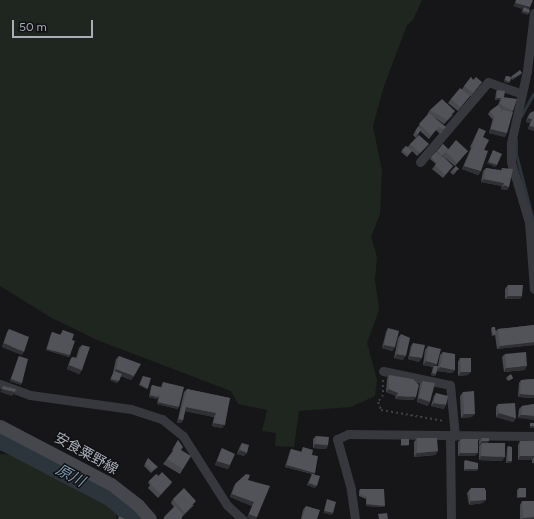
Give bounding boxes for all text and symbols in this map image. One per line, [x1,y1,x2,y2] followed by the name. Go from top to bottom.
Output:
[14,12,95,38] scale bar
[19,20,47,34] text: 50 m
[51,430,121,478] street label: 安食粟野線
[53,461,87,491] water label: 原川

